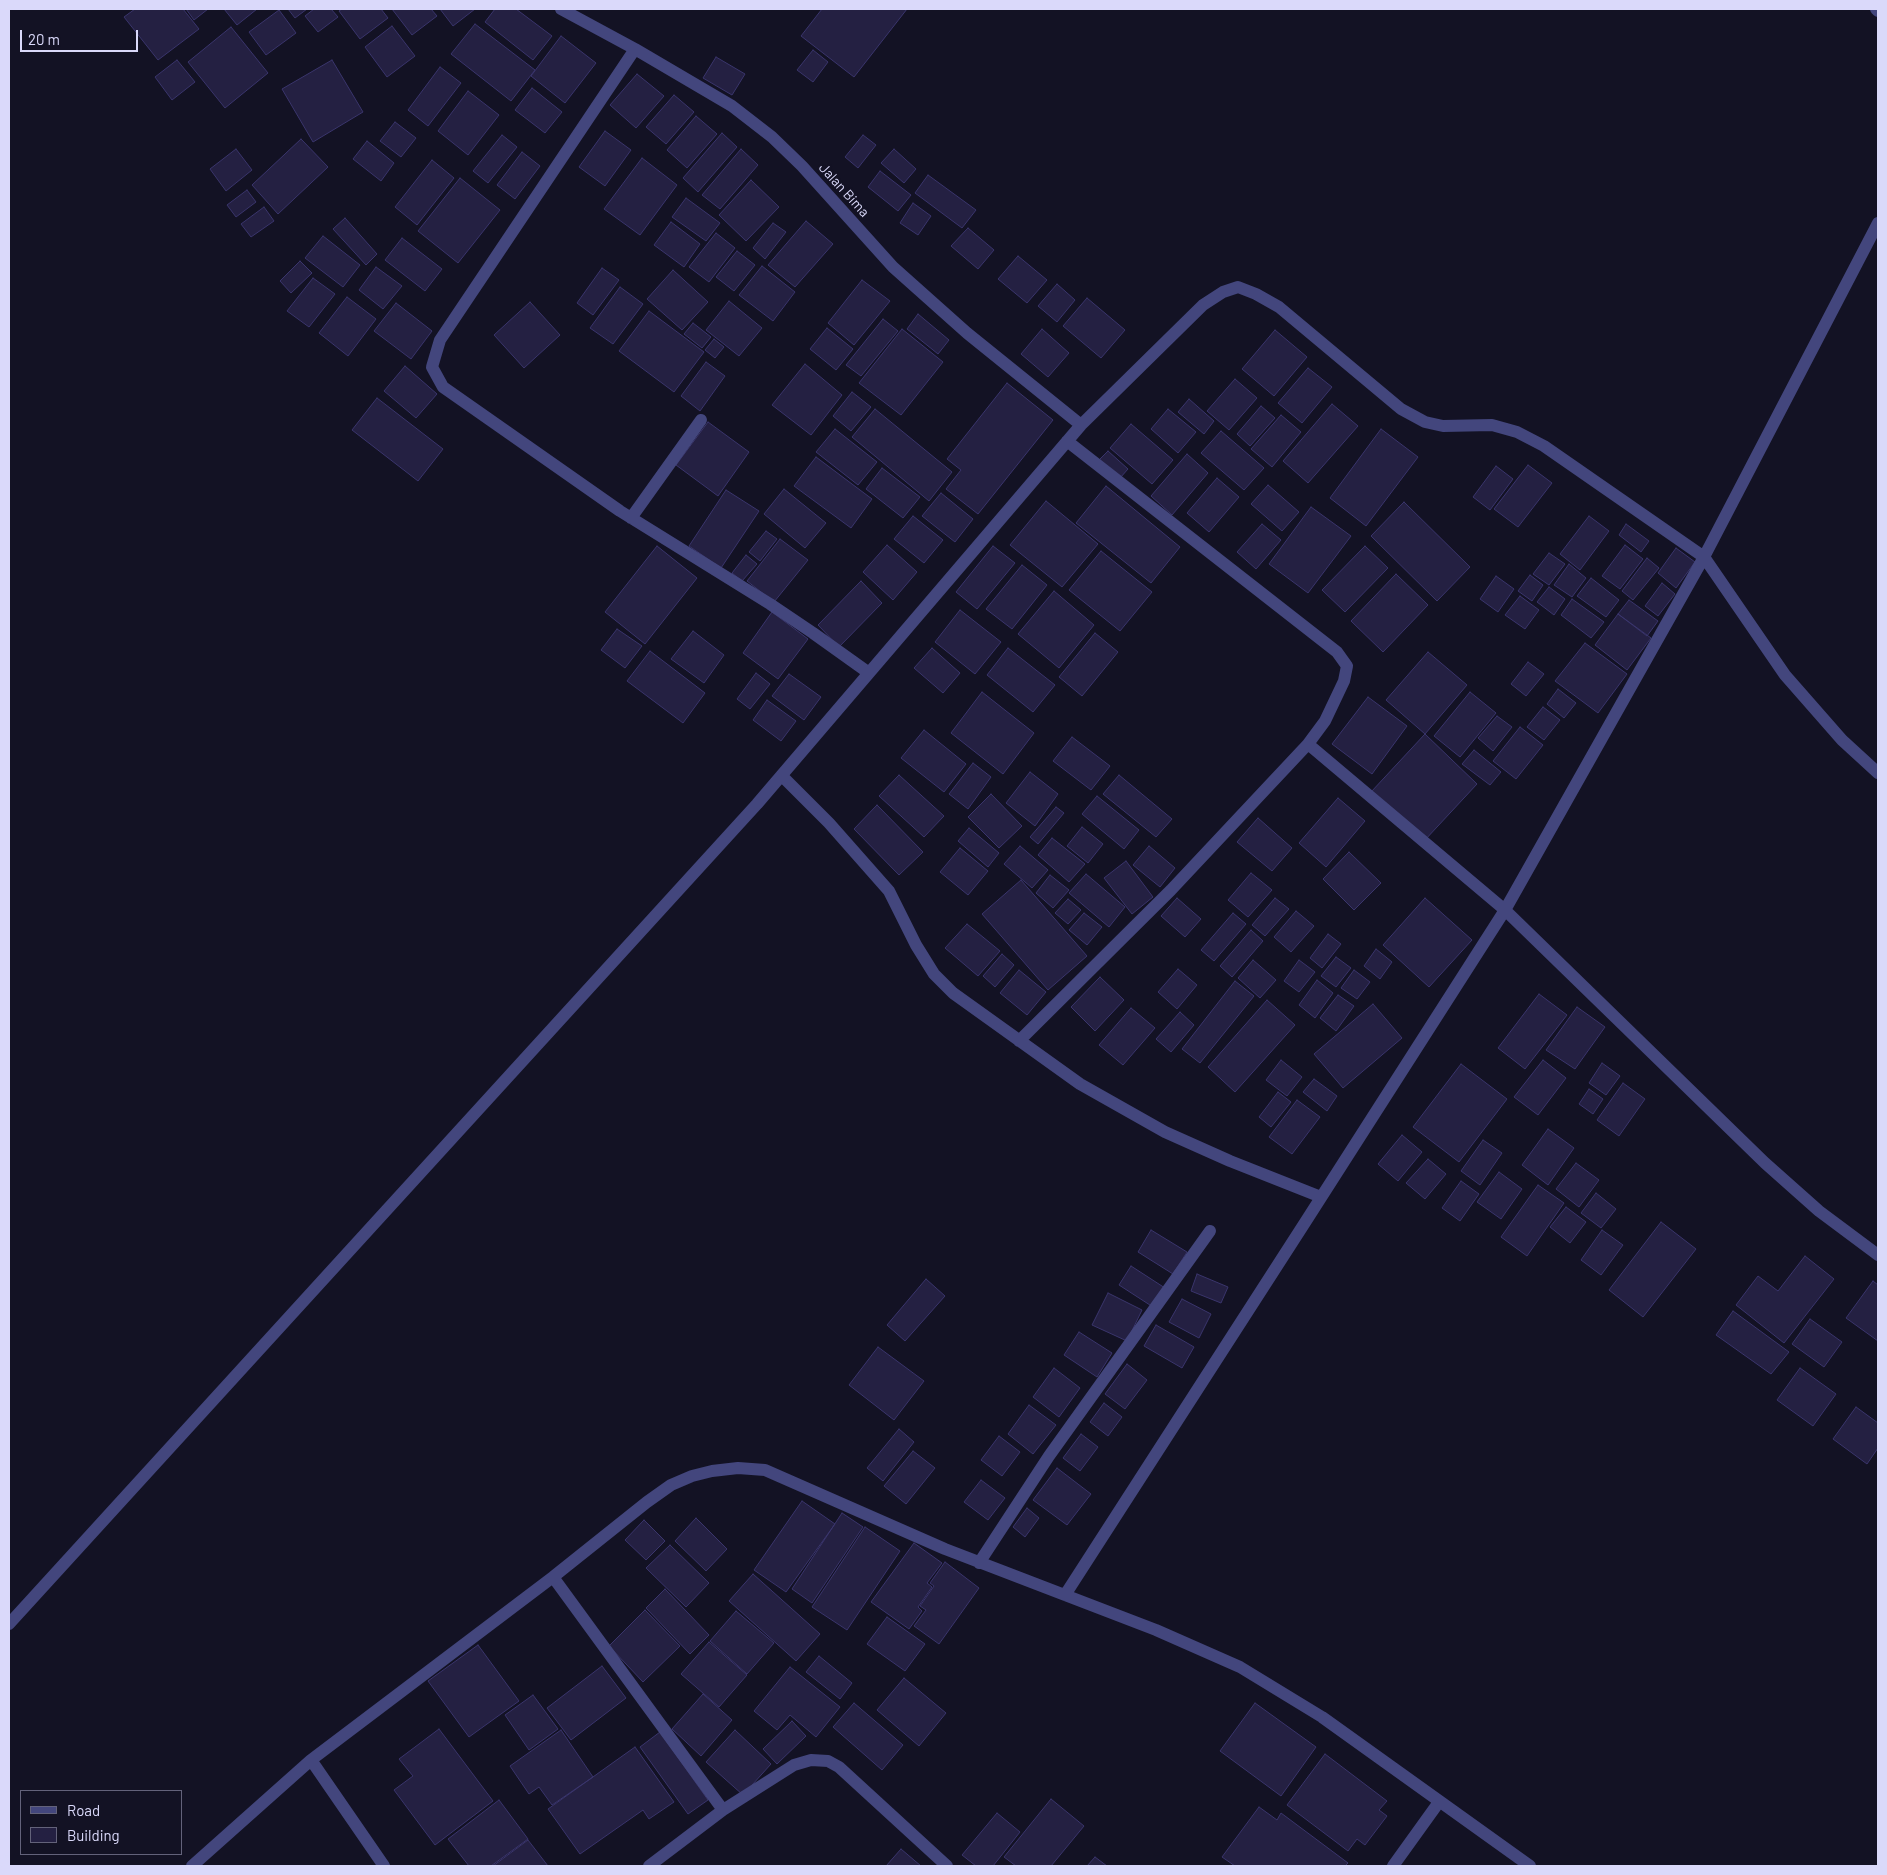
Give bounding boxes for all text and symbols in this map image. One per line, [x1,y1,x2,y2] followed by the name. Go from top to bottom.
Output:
[22,20,140,52] scale bar
[28,30,60,48] text: 20 m
[815,159,873,221] street label: Jalan Bima
[20,1790,182,1855] legend
[67,1801,100,1819] text: Road
[67,1826,120,1844] text: Building

